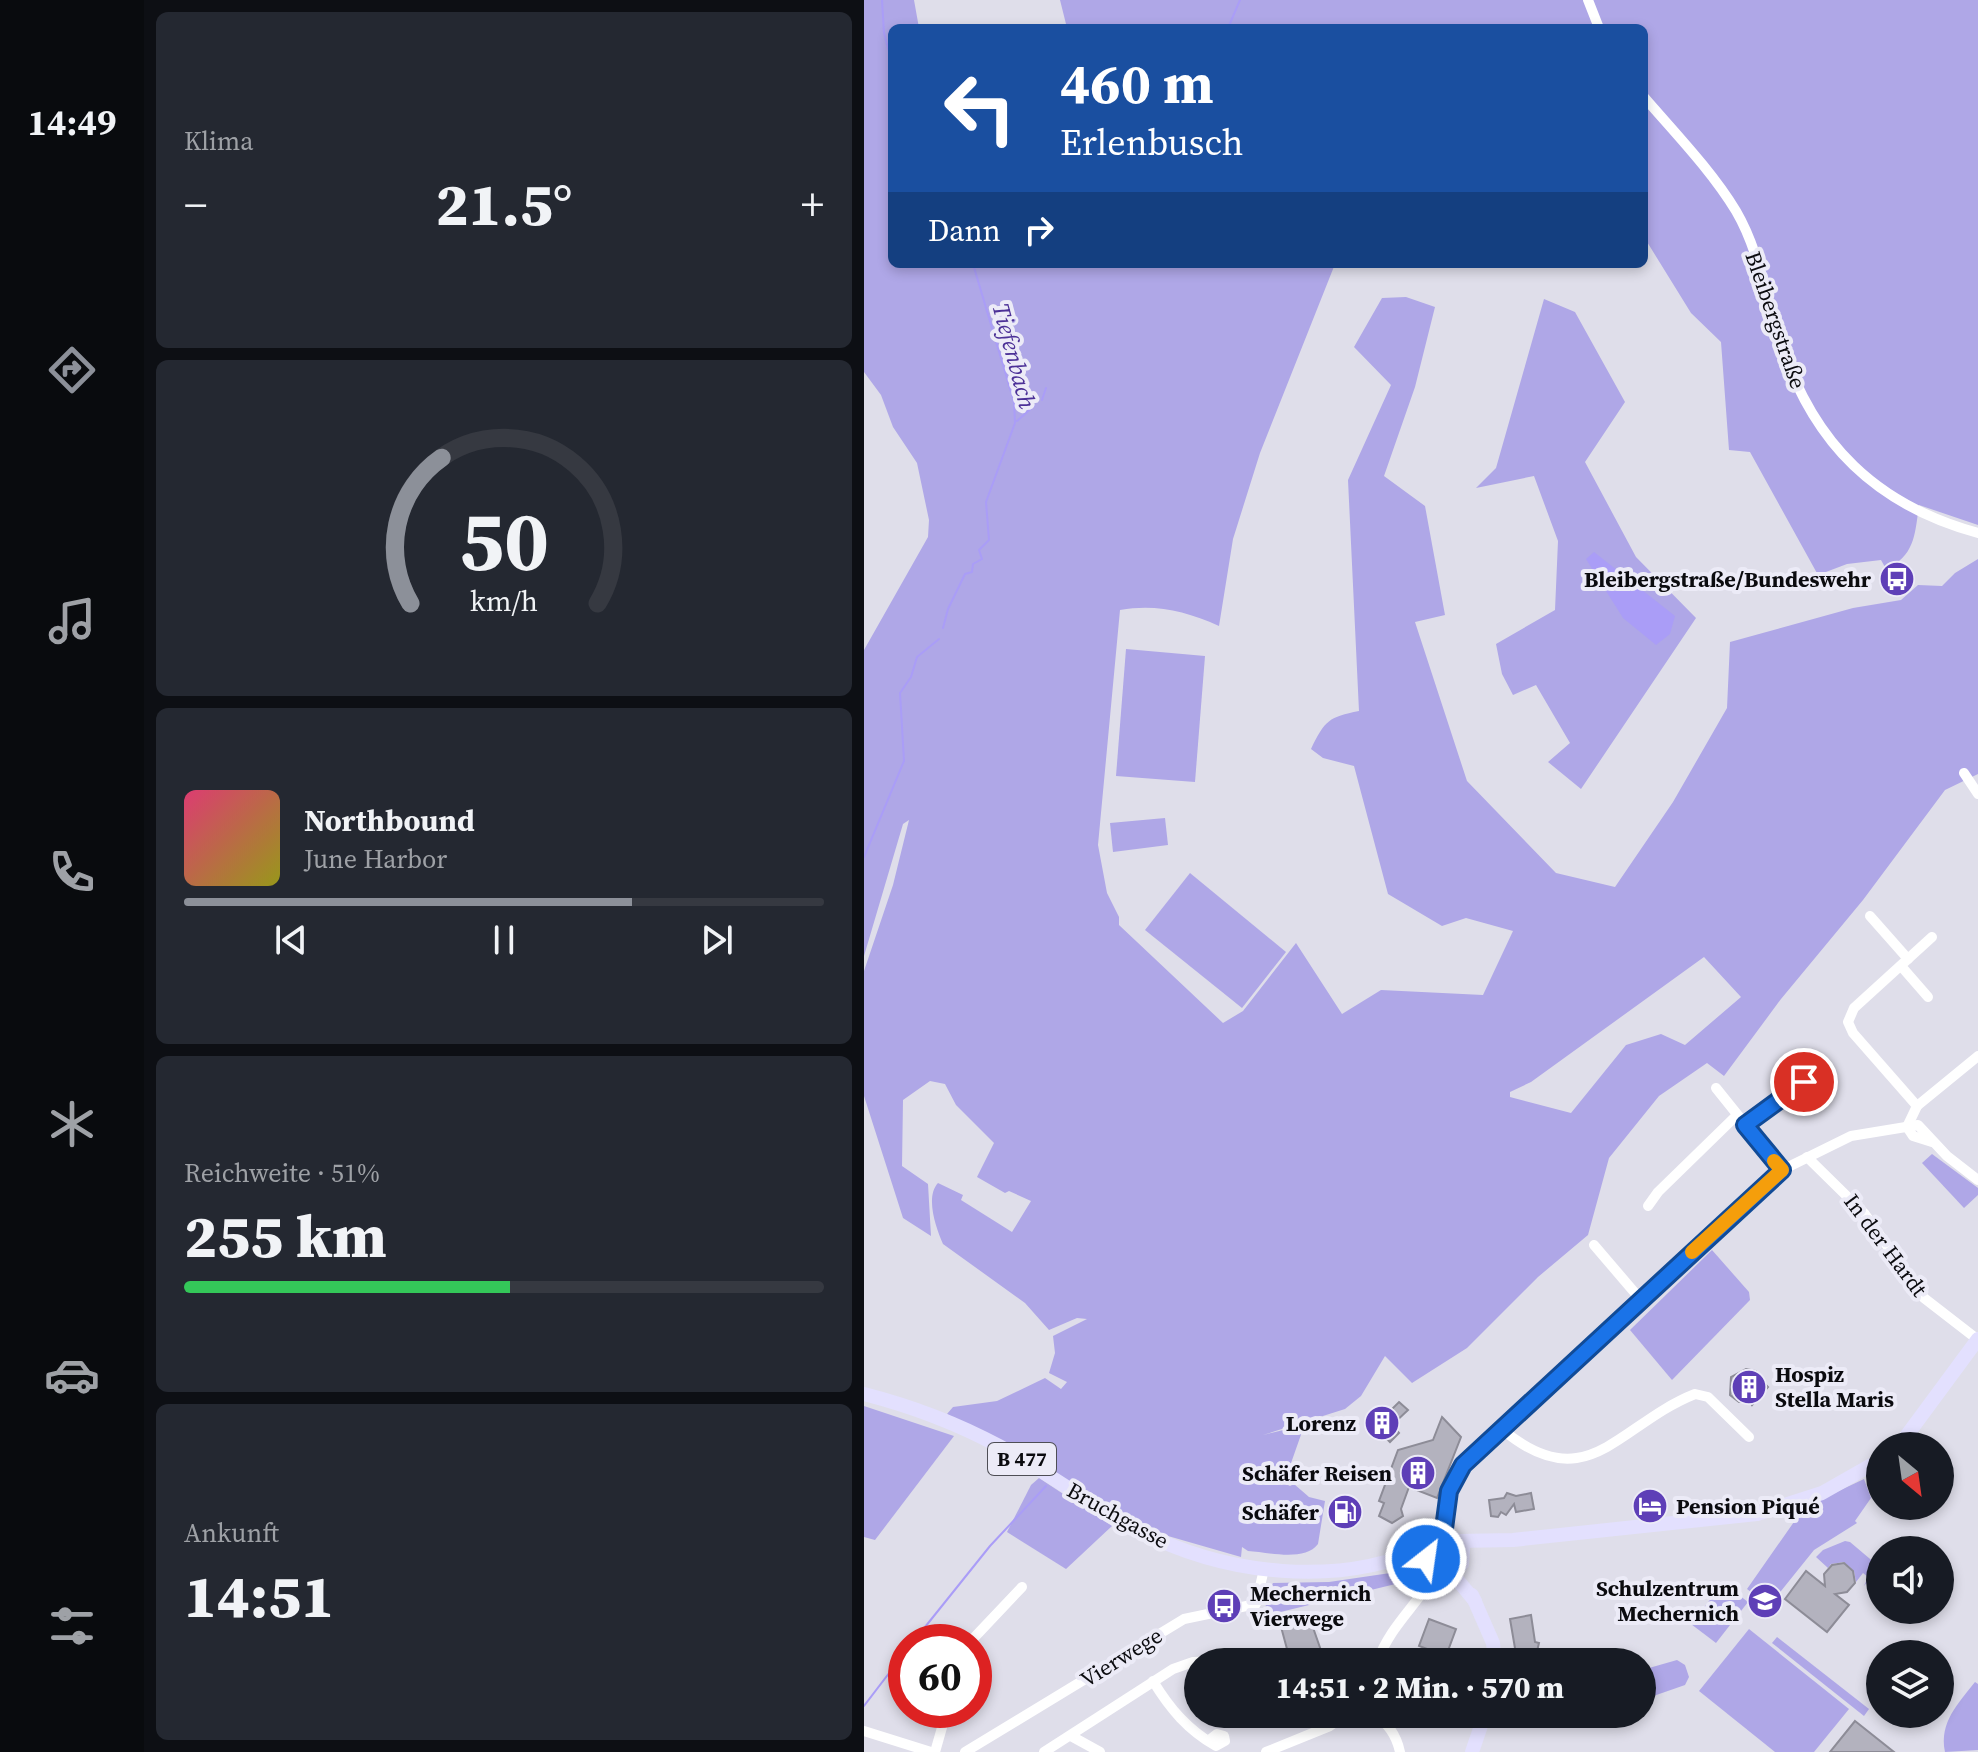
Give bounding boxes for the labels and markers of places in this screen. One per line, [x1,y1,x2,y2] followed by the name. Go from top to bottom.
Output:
[1878,560,1916,598] bus stop icon: Bleibergstraße/Bundeswehr
[1584,564,1872,594] place label: Bleibergstraße/Bundeswehr
[1770,1048,1838,1116] pin
[1775,1359,1894,1414] place label: Hospiz Stella Maris
[1730,1368,1768,1406] building icon: Hospiz Stella Maris
[1363,1404,1401,1442] building icon: Lorenz
[1286,1408,1356,1438] place label: Lorenz
[1399,1454,1437,1492] building icon: Schäfer Reisen
[1242,1458,1392,1488] place label: Schäfer Reisen
[1631,1487,1669,1525] hotel icon: Pension Piqué
[1676,1491,1820,1521] place label: Pension Piqué
[1326,1493,1364,1531] fuel station icon: Schäfer
[1242,1497,1320,1527] place label: Schäfer
[1596,1573,1739,1628] place label: Schulzentrum Mechernich
[1250,1578,1372,1633] place label: Mechernich Vierwege
[1746,1582,1784,1620] school or university icon: Schulzentrum Mechernich
[1205,1587,1243,1625] bus stop icon: Mechernich Vierwege

